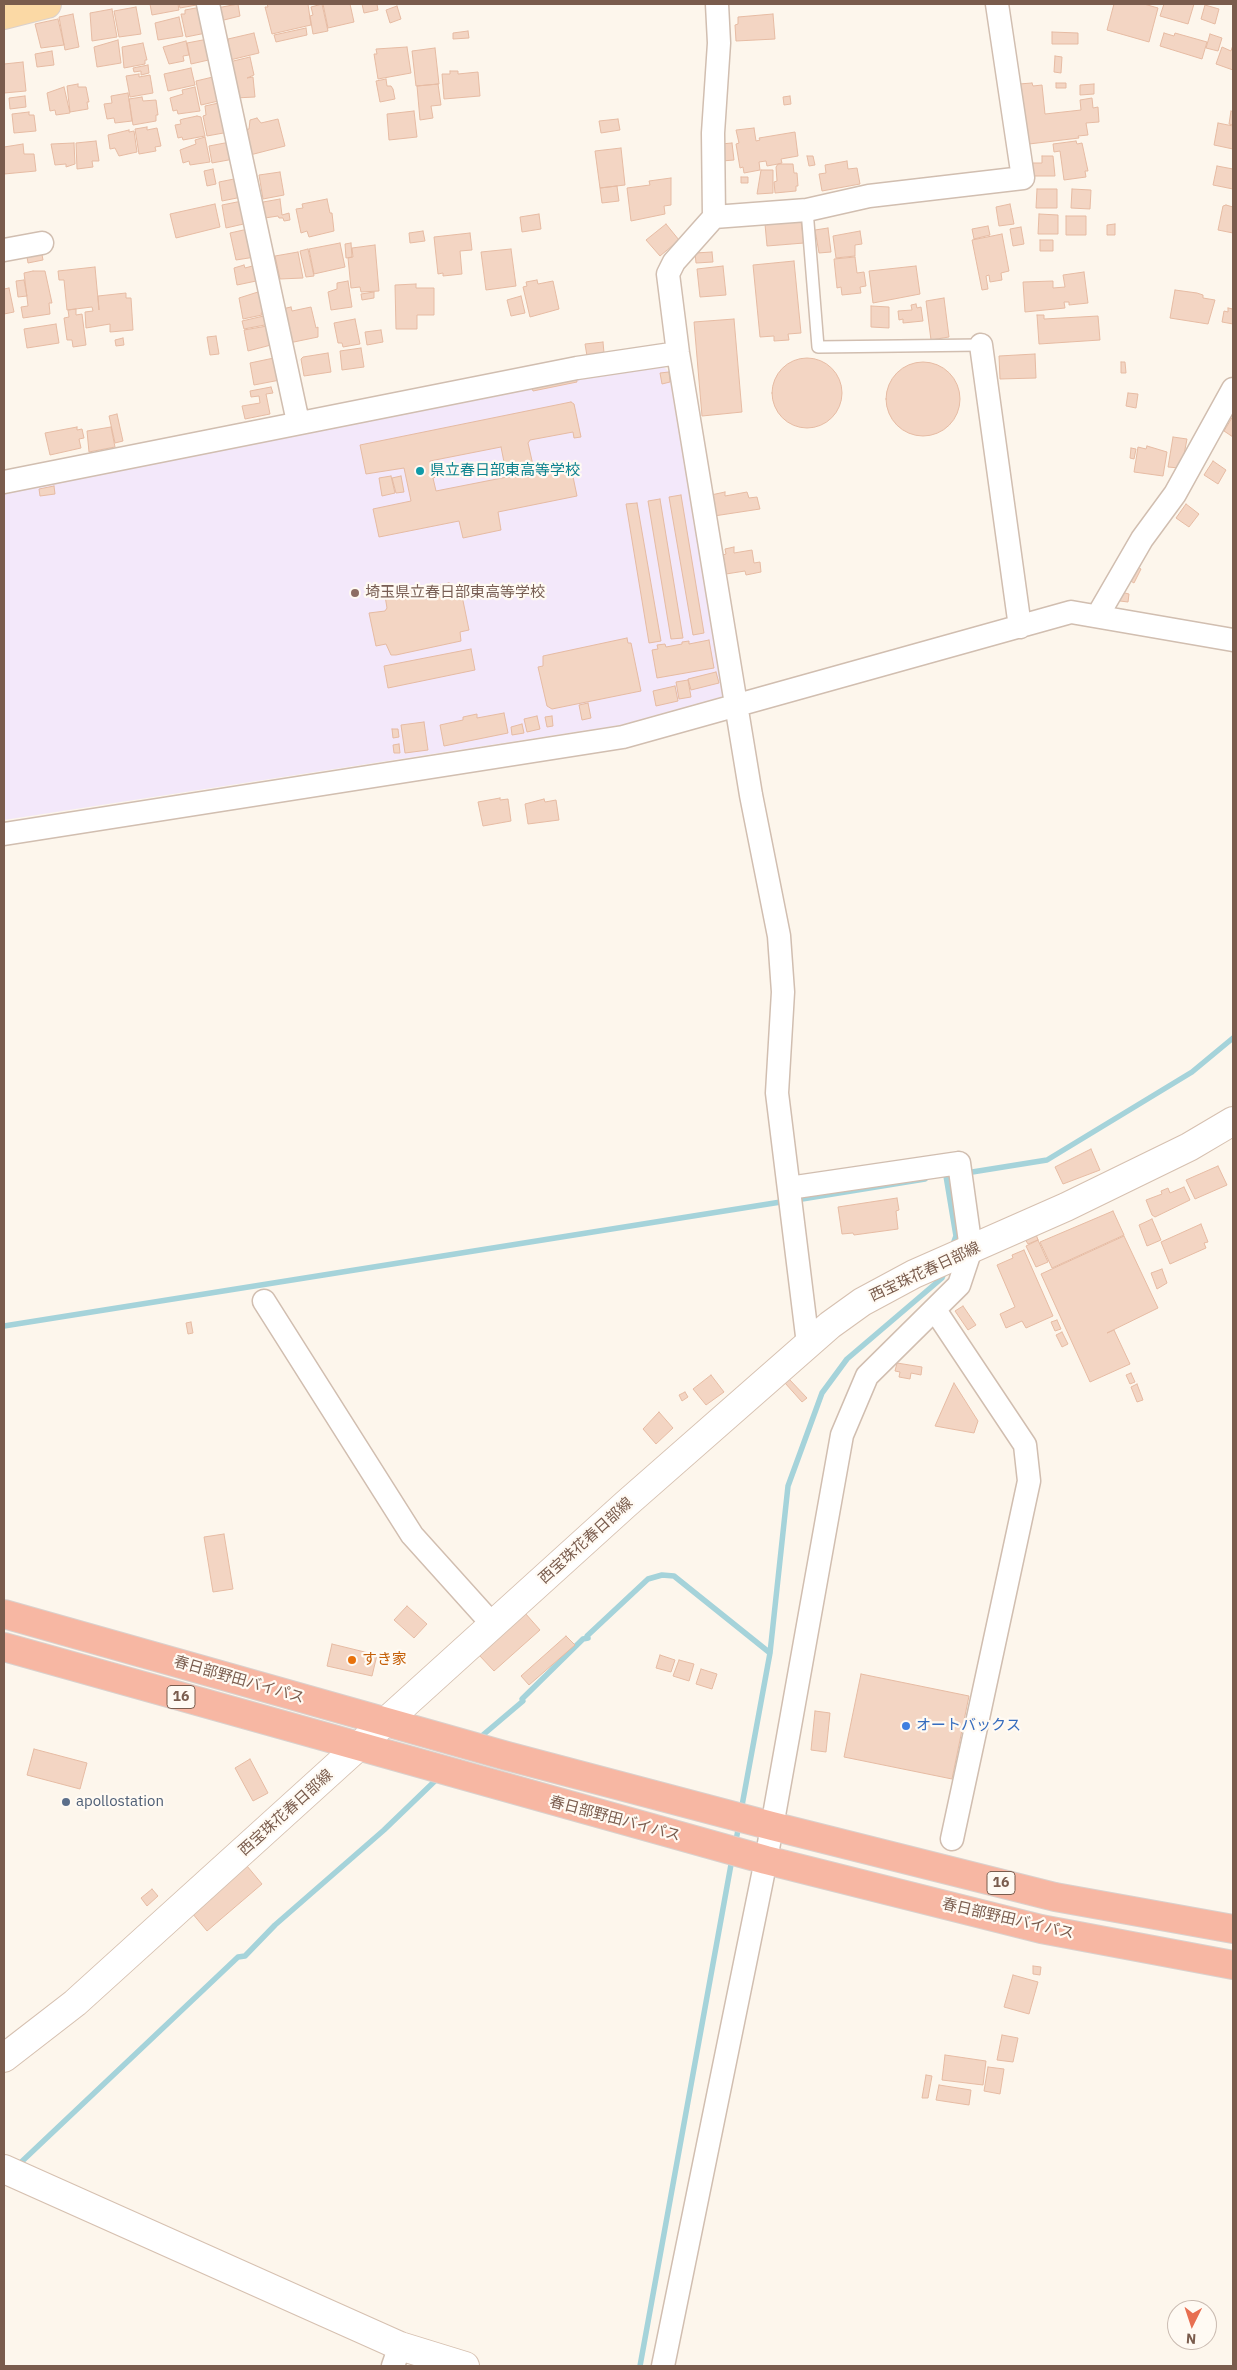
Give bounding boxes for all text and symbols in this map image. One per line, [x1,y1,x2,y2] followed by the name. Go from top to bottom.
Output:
[430,462,580,480] place label: 県立春日部東高等学校
[414,465,426,477] marker: 県立春日部東高等学校
[365,584,545,602] place label: 埼玉県立春日部東高等学校
[349,587,361,599] marker: 埼玉県立春日部東高等学校
[867,1238,983,1306] street label: 西宝珠花春日部線
[535,1494,637,1588] street label: 西宝珠花春日部線
[362,1651,407,1669] place label: すき家
[172,1653,306,1707] street label: 春日部野田バイパス
[346,1654,358,1666] marker: すき家
[167,1685,195,1708] road number: 16
[916,1717,1021,1735] place label: オートバックス
[900,1720,912,1732] marker: オートバックス
[235,1766,337,1860] street label: 西宝珠花春日部線
[76,1793,164,1811] place label: apollostation
[547,1793,683,1845] street label: 春日部野田バイパス
[60,1796,72,1808] marker: apollostation
[987,1872,1015,1895] road number: 16
[940,1895,1076,1943] street label: 春日部野田バイパス
[1167,2300,1217,2350] north arrow
[1185,2330,1197,2348] text: N

